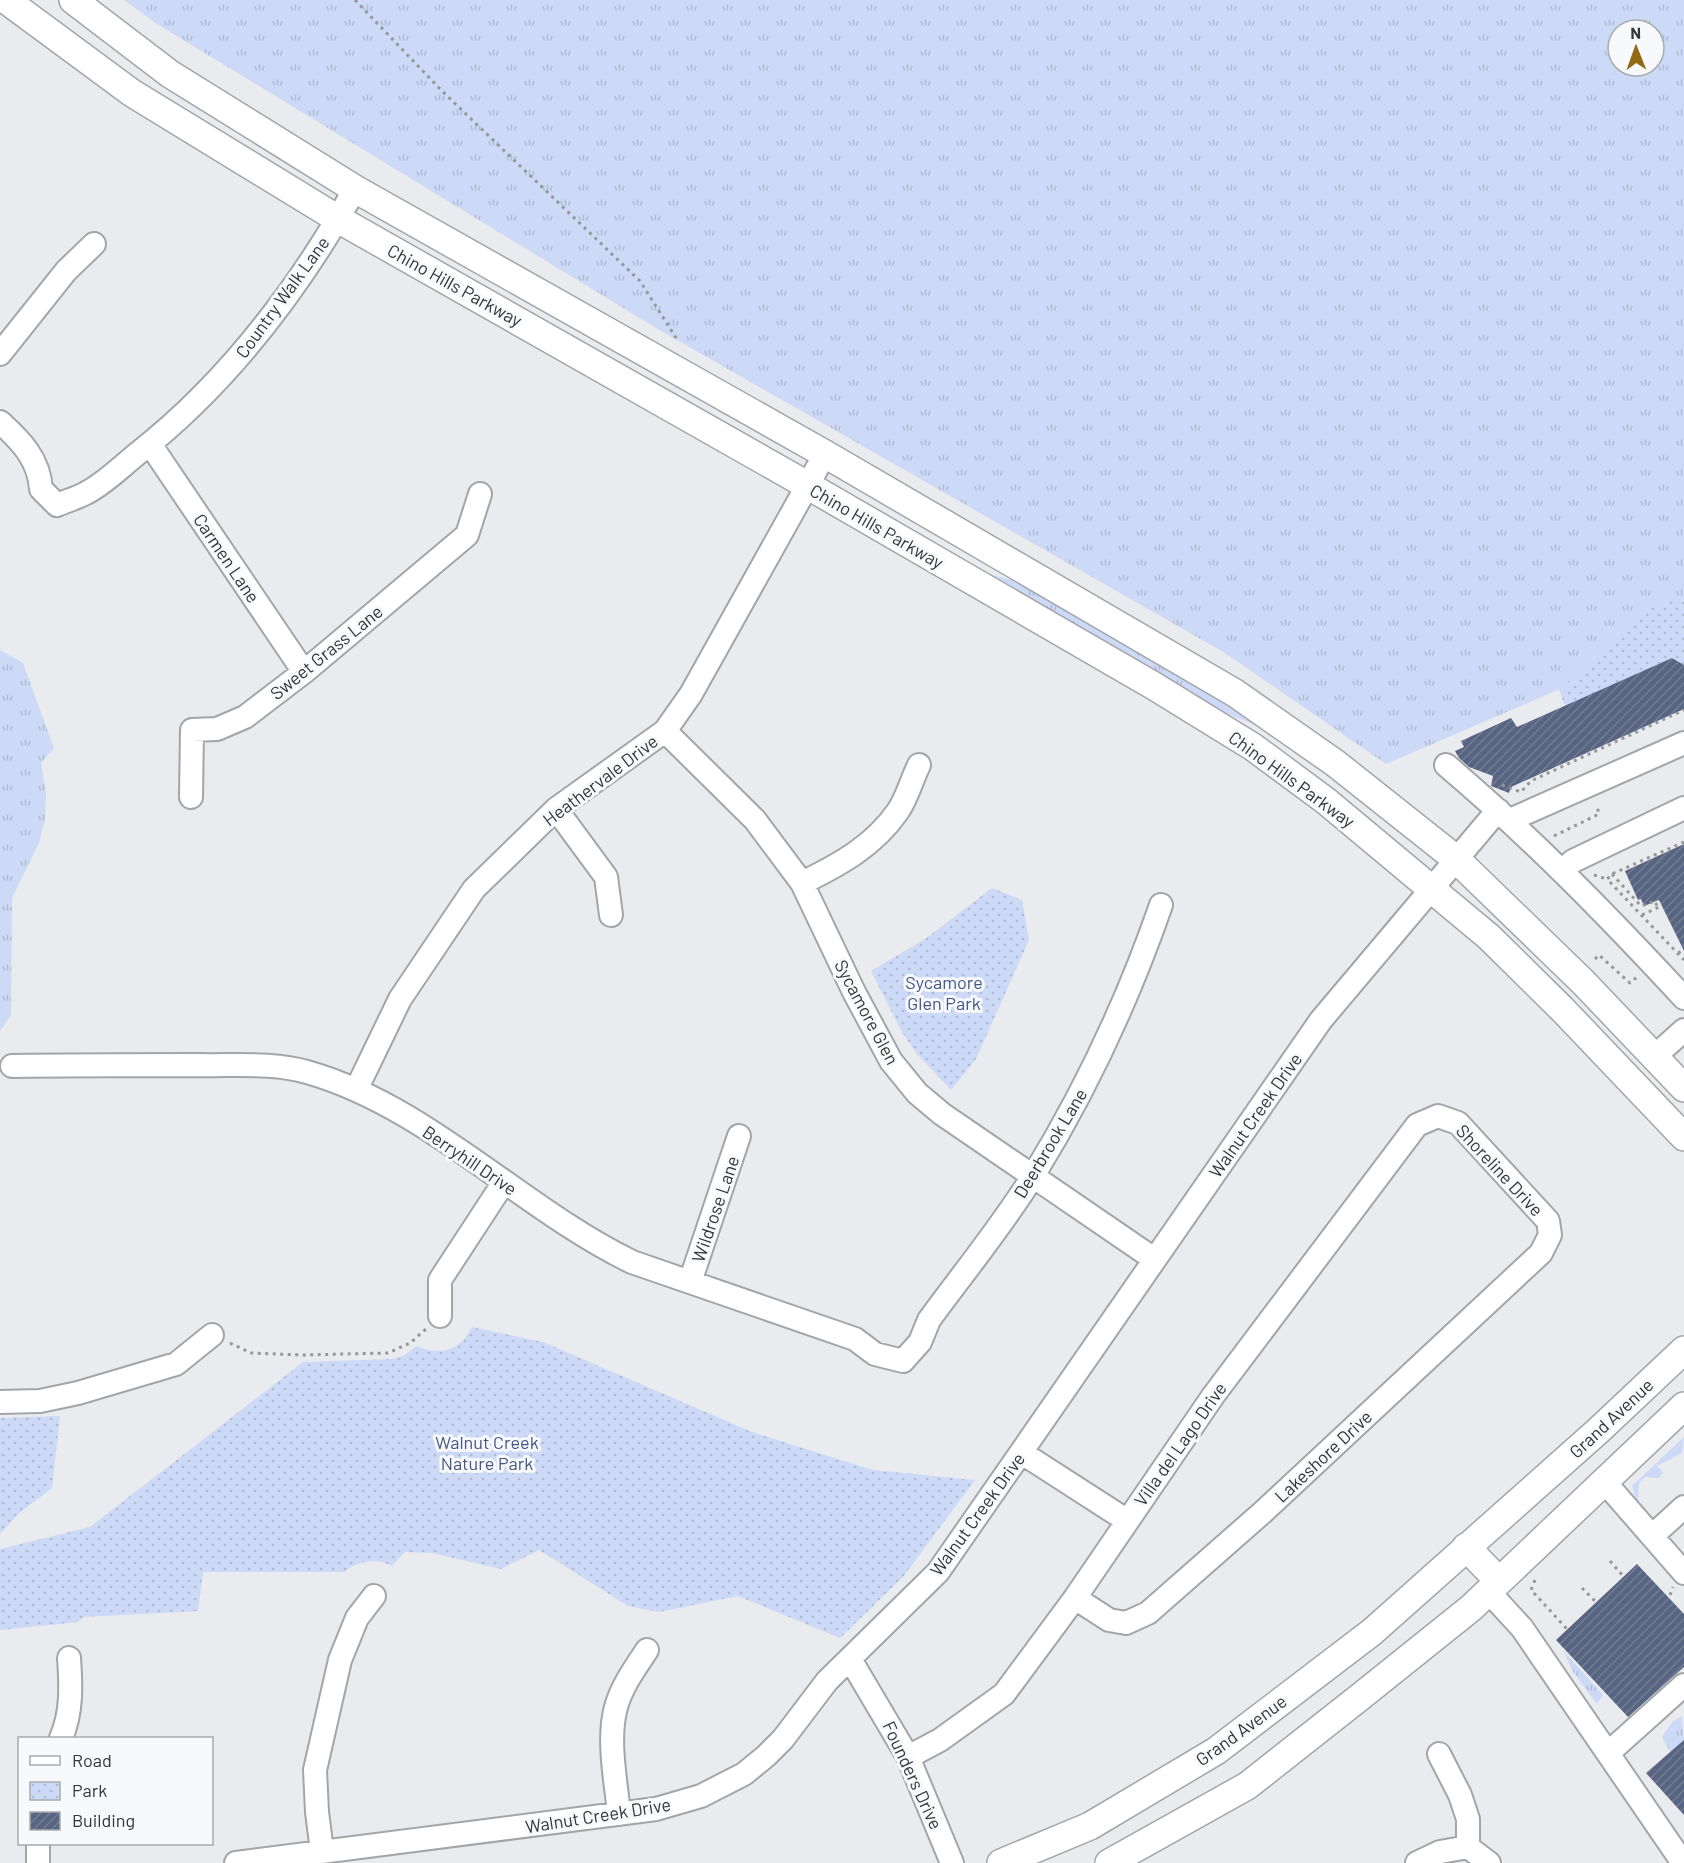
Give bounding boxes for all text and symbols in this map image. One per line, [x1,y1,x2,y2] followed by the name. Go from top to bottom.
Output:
[1606,18,1666,78] north arrow
[1630,23,1641,42] text: N
[230,232,334,362] street label: Country Walk Lane
[384,239,526,331] street label: Chino Hills Parkway
[806,479,948,573] street label: Chino Hills Parkway
[189,509,265,607] street label: Carmen Lane
[265,600,387,704] street label: Sweet Grass Lane
[1225,726,1359,832] street label: Chino Hills Parkway
[538,730,662,830] street label: Heathervale Drive
[830,956,904,1068] street label: Sycamore Glen
[905,971,983,1014] park label: Sycamore Glen Park
[1204,1048,1306,1182] street label: Walnut Creek Drive
[1009,1084,1091,1202] street label: Deerbrook Lane
[419,1120,521,1200] street label: Berryhill Drive
[1452,1120,1548,1220] street label: Shoreline Drive
[687,1153,743,1265] street label: Wildrose Lane
[1564,1373,1658,1463] street label: Grand Avenue
[1129,1378,1231,1510] street label: Villa del Lago Drive
[1270,1405,1376,1507] street label: Lakeshore Drive
[435,1431,539,1474] park label: Walnut Creek Nature Park
[925,1448,1029,1580] street label: Walnut Creek Drive
[1191,1690,1291,1770] street label: Grand Avenue
[878,1717,948,1833] street label: Founders Drive
[18,1737,213,1845] legend
[72,1749,112,1771] text: Road
[72,1779,107,1801] text: Park
[524,1793,672,1837] street label: Walnut Creek Drive
[72,1809,135,1831] text: Building

